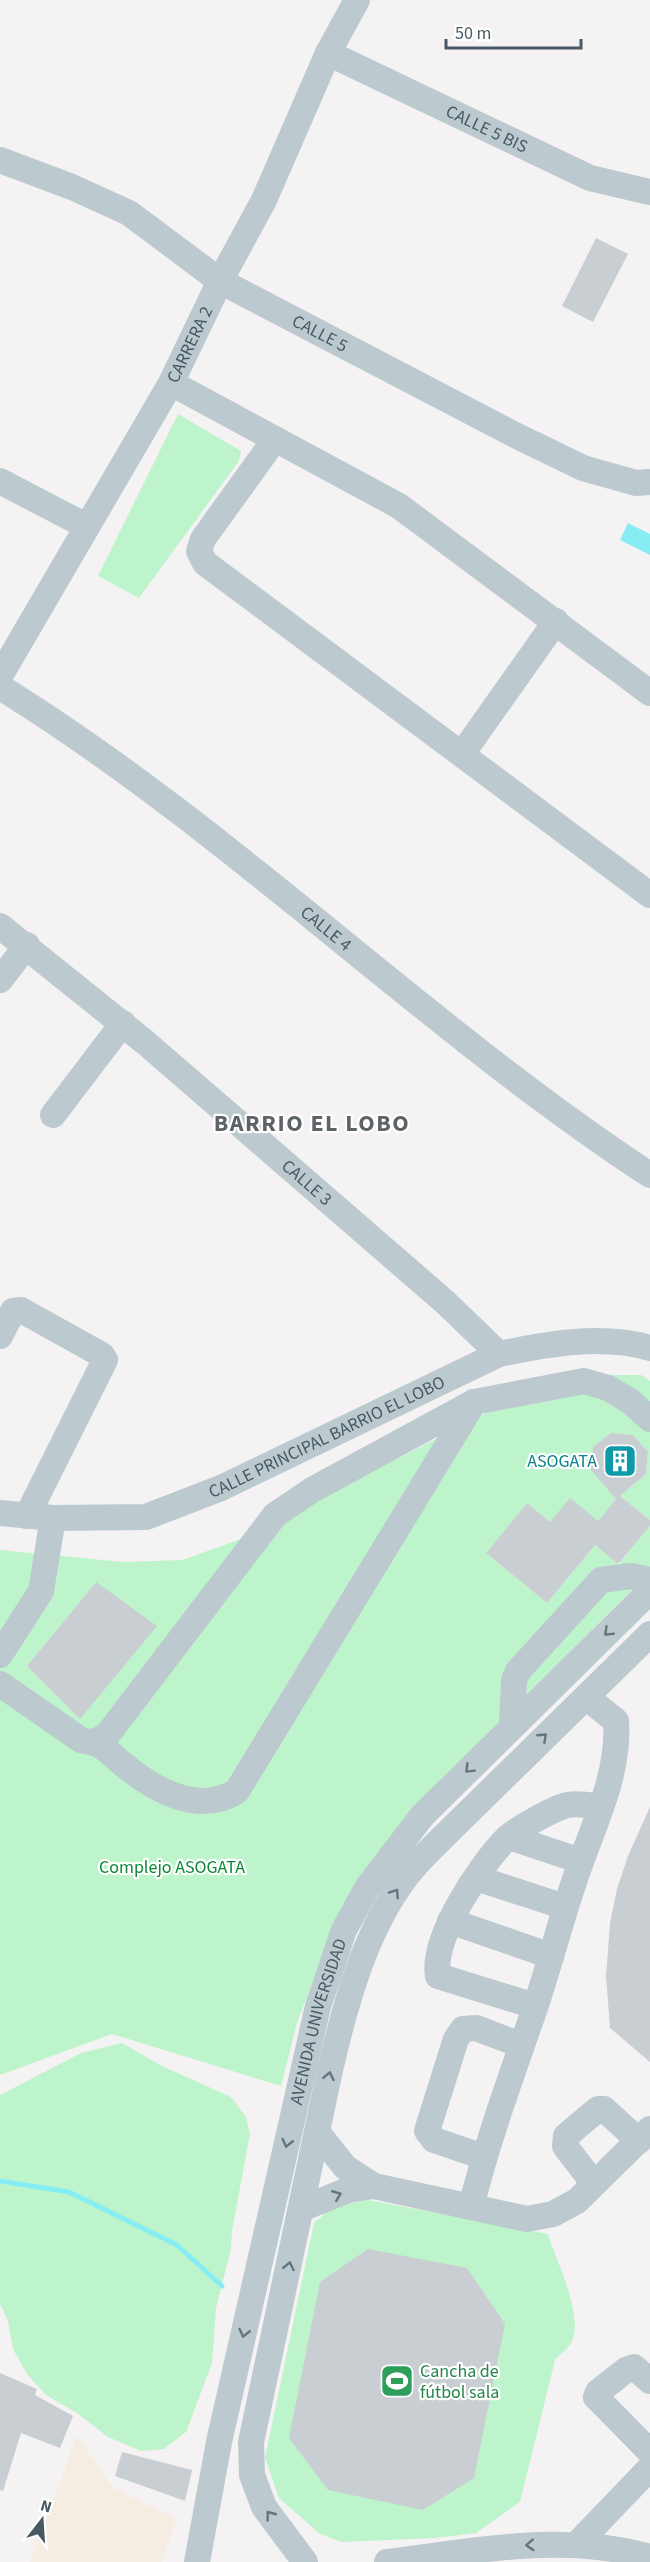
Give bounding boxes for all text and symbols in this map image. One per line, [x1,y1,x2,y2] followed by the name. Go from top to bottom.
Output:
[446,12,581,50] scale bar
[455,21,491,46] text: 50 m
[442,99,532,159] street label: CALLE 5 BIS
[160,302,219,387] street label: CARRERA 2
[288,308,352,358] street label: CALLE 5
[295,900,357,957] street label: CALLE 4
[214,1106,410,1141] district label: BARRIO EL LOBO
[276,1153,338,1211] street label: CALLE 3
[205,1369,449,1504] street label: CALLE PRINCIPAL BARRIO EL LOBO
[602,1443,638,1479] building icon: ASOGATA
[527,1449,597,1474] place label: ASOGATA
[604,1625,614,1636] one-way arrow
[536,1733,547,1744] one-way arrow
[465,1762,476,1772] one-way arrow
[99,1855,245,1880] park label: Complejo ASOGATA
[388,1889,399,1900] one-way arrow
[283,1935,353,2107] street label: AVENIDA UNIVERSIDAD
[321,2071,334,2081] one-way arrow
[282,2138,295,2148] one-way arrow
[330,2190,341,2202] one-way arrow
[282,2261,295,2271] one-way arrow
[238,2328,251,2338] one-way arrow
[420,2359,499,2405] place label: Cancha de fútbol sala
[379,2363,415,2399] sports icon: Cancha de fútbol sala
[12,2490,72,2550] north arrow
[38,2495,54,2519] text: N
[266,2511,277,2522] one-way arrow
[525,2538,534,2551] one-way arrow

